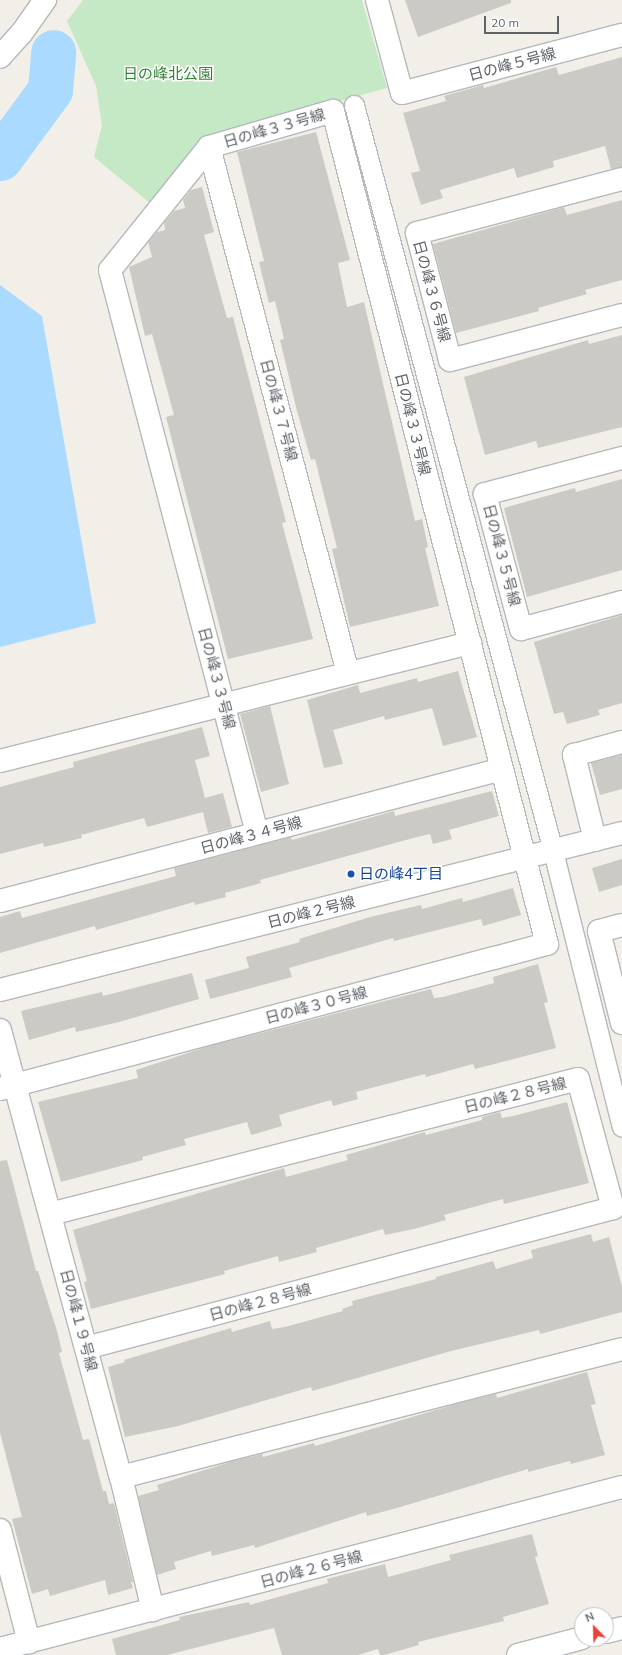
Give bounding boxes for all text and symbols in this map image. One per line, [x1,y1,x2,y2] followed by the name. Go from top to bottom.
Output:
[486,8,561,34] scale bar
[491,15,519,30] text: 20 m
[466,44,558,84] street label: 日の峰５号線
[123,65,213,83] park label: 日の峰北公園
[221,105,327,151] street label: 日の峰３３号線
[410,238,454,344] street label: 日の峰３６号線
[257,357,301,463] street label: 日の峰３７号線
[392,371,434,477] street label: 日の峰３３号線
[480,502,524,608] street label: 日の峰３５号線
[195,625,239,731] street label: 日の峰３３号線
[198,813,304,857] street label: 日の峰３４号線
[359,865,443,883] place label: 日の峰4丁目
[346,869,356,879] marker: 日の峰4丁目
[265,892,357,932] street label: 日の峰２号線
[263,983,369,1027] street label: 日の峰３０号線
[462,1074,568,1116] street label: 日の峰２８号線
[57,1267,101,1373] street label: 日の峰１９号線
[207,1280,313,1324] street label: 日の峰２８号線
[258,1547,364,1591] street label: 日の峰２６号線
[574,1607,614,1647] north arrow
[583,1609,596,1625] text: N

